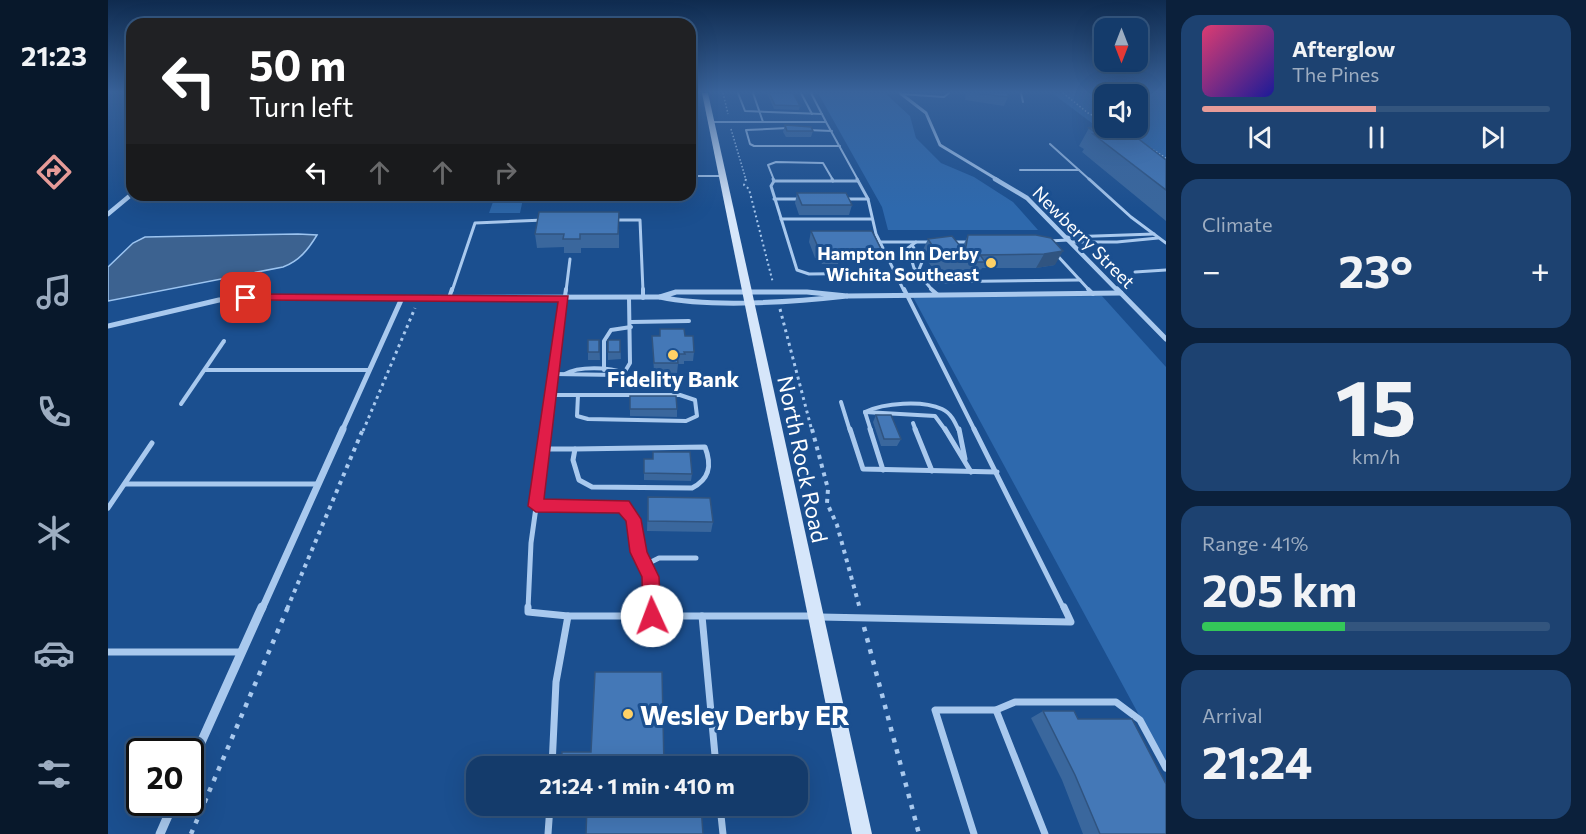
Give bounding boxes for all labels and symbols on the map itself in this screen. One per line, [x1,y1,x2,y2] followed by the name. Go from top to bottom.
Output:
[1094,18,1148,72] north arrow
[1028,181,1140,293] street label: Newberry Street
[817,242,979,285] place label: Hampton Inn Derby Wichita Southeast
[984,256,998,270] marker: Hampton Inn Derby Wichita Southeast
[220,272,271,323] pin
[666,348,680,362] marker: Fidelity Bank
[607,365,740,392] place label: Fidelity Bank
[772,373,834,545] street label: North Rock Road
[620,584,684,648] position arrow
[640,698,850,731] place label: Wesley Derby ER
[621,707,635,721] marker: Wesley Derby ER
[126,738,204,816] speed limit sign: 20

